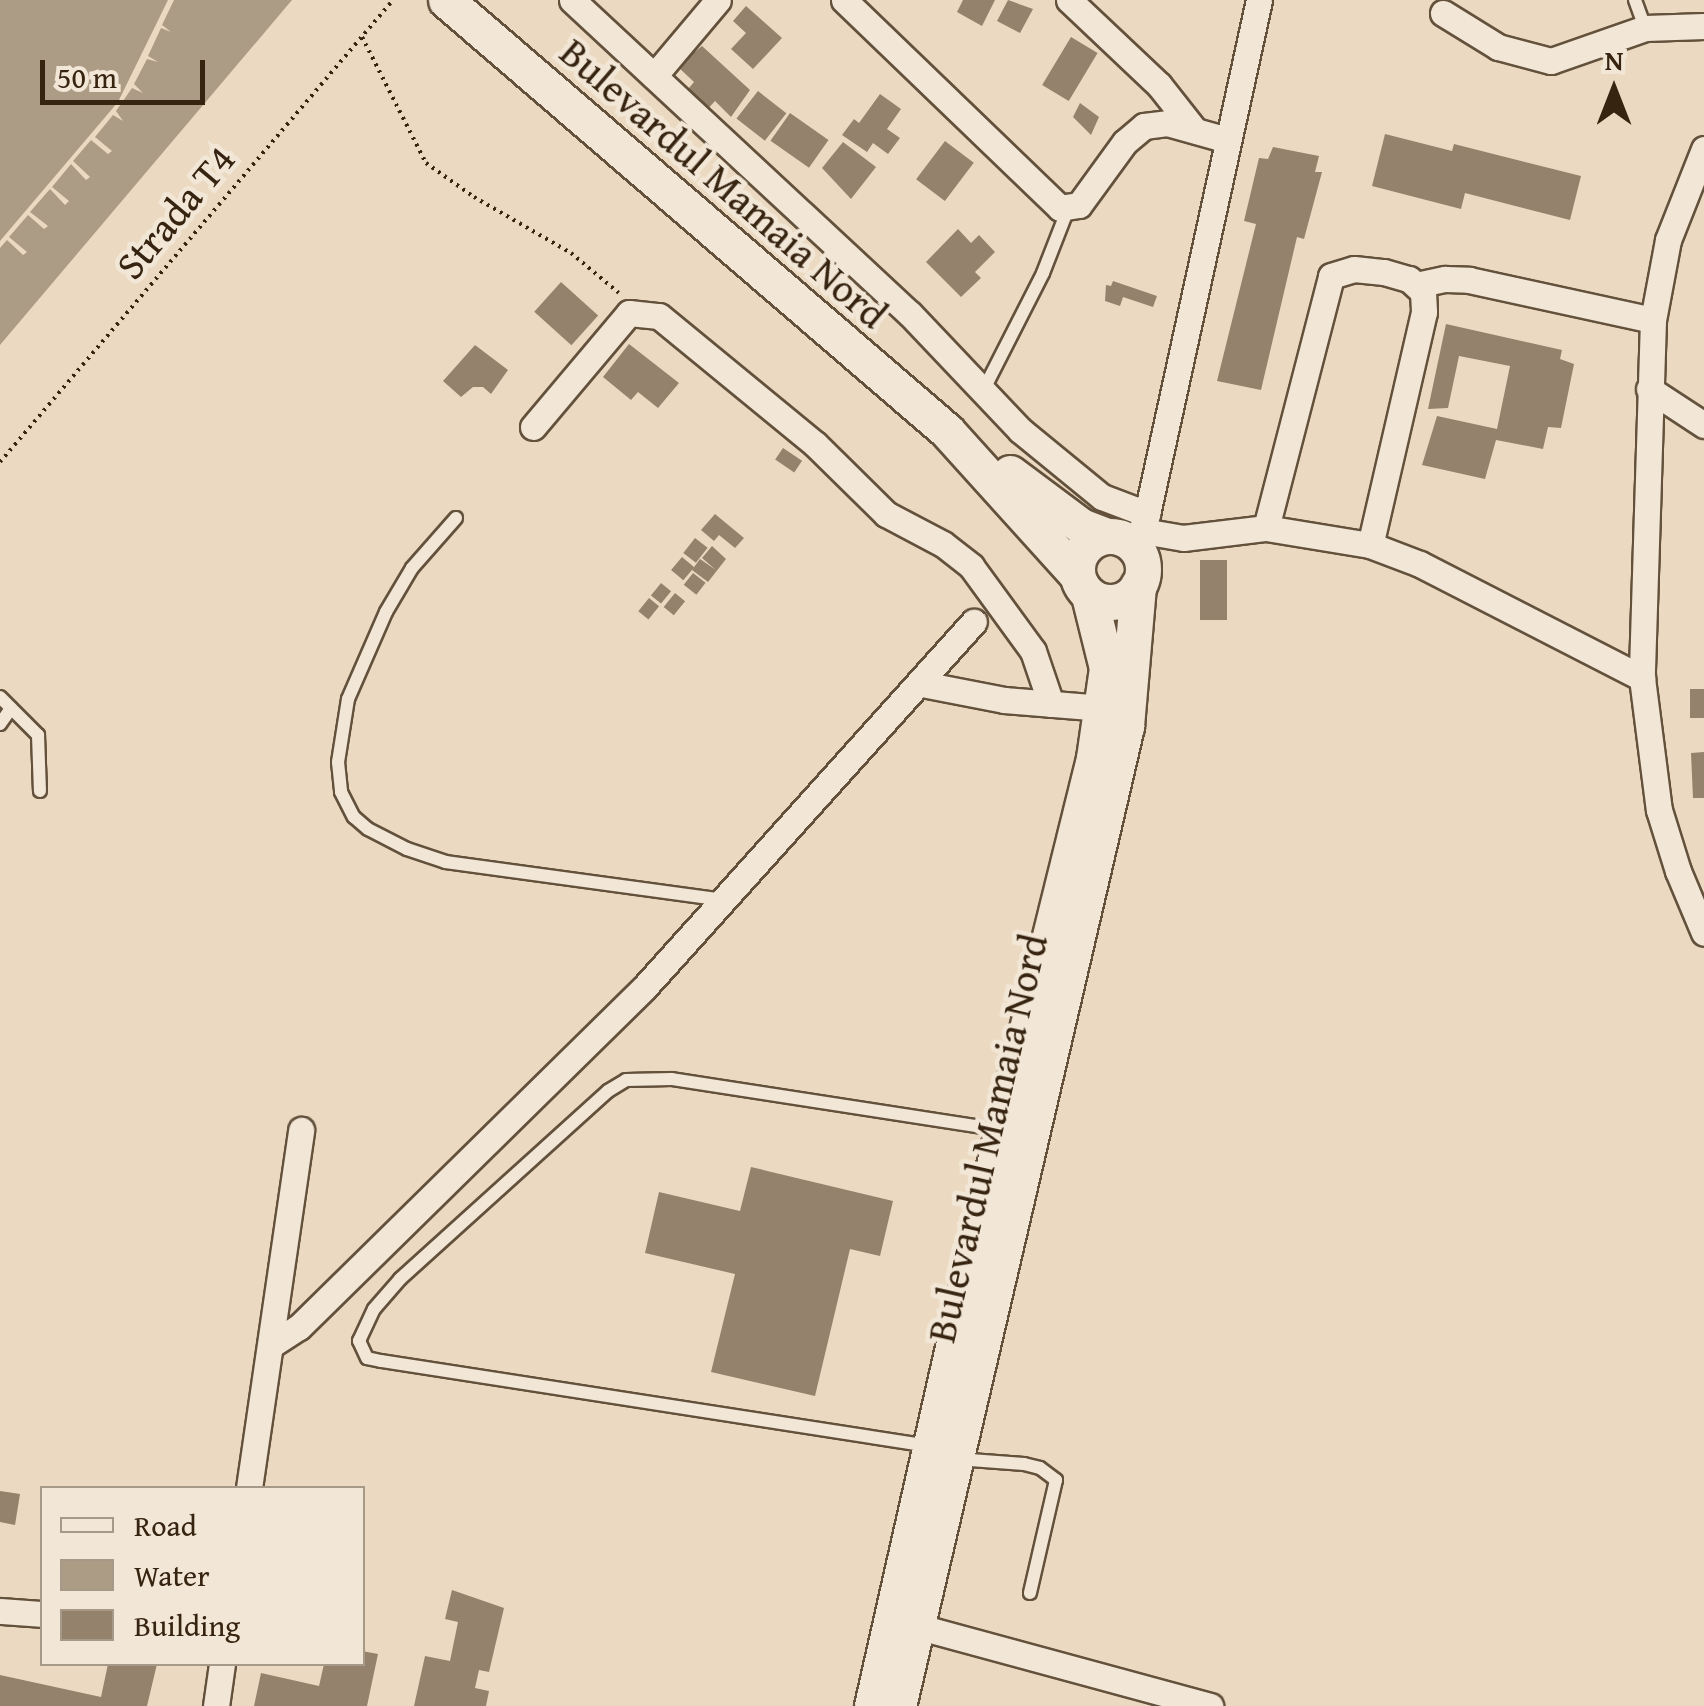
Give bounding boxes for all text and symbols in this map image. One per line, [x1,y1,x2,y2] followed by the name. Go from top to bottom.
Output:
[551,28,897,338] street label: Bulevardul Mamaia Nord
[1605,39,1623,80] text: N
[45,40,210,102] scale bar
[1564,40,1664,140] north arrow
[57,55,117,99] text: 50 m
[105,136,245,288] street label: Strada T4
[917,929,1057,1347] street label: Bulevardul Mamaia Nord
[40,1486,365,1666] legend
[134,1503,197,1547] text: Road
[134,1553,210,1597] text: Water
[134,1603,240,1647] text: Building

